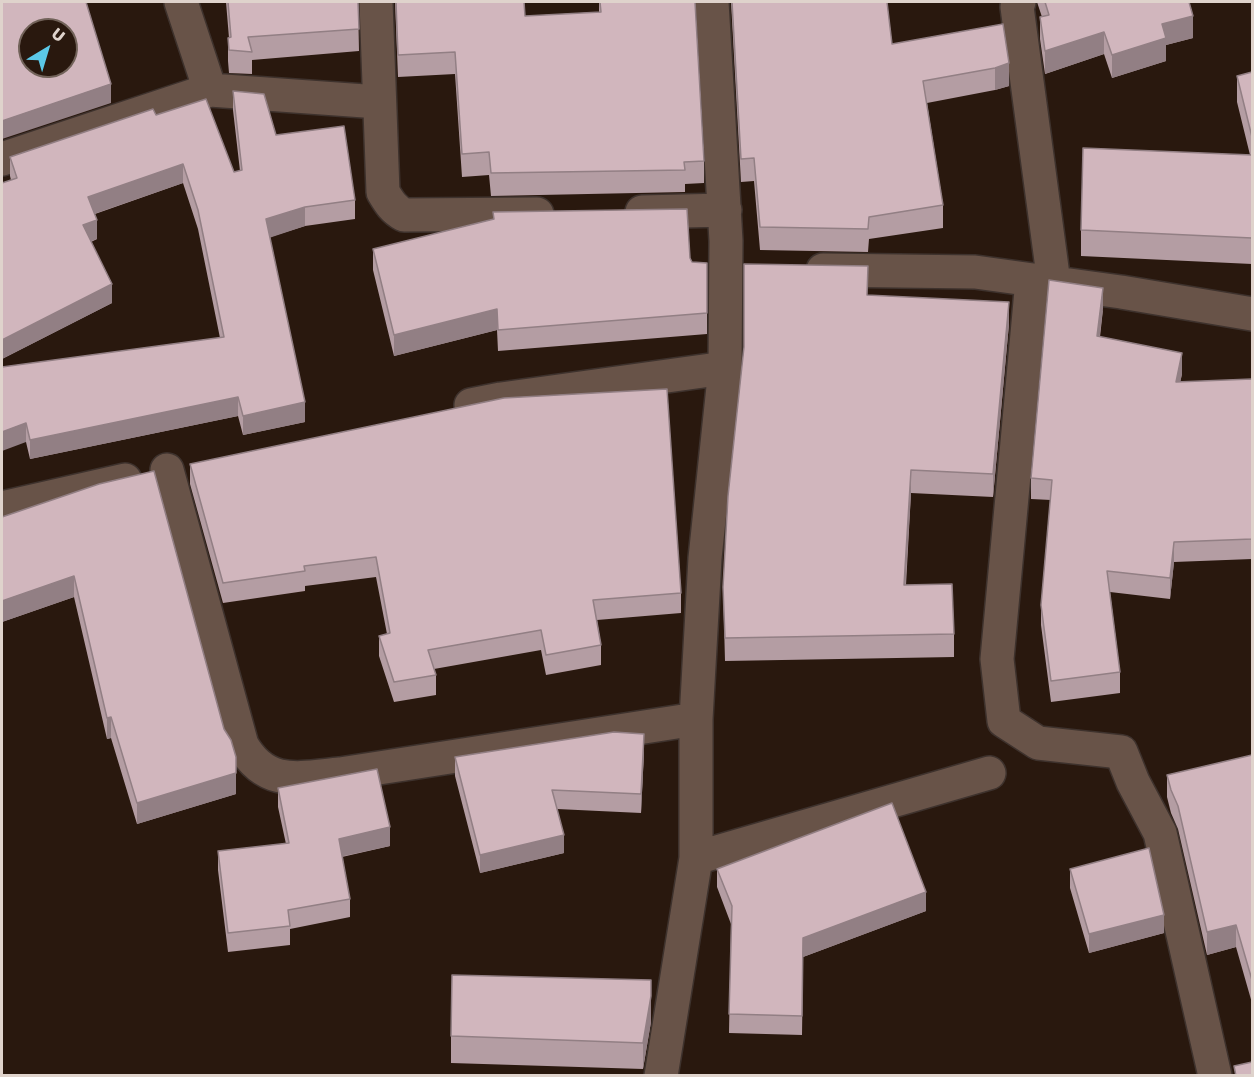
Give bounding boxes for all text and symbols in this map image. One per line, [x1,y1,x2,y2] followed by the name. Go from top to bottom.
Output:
[18,18,78,78] north arrow
[48,24,69,46] text: U

